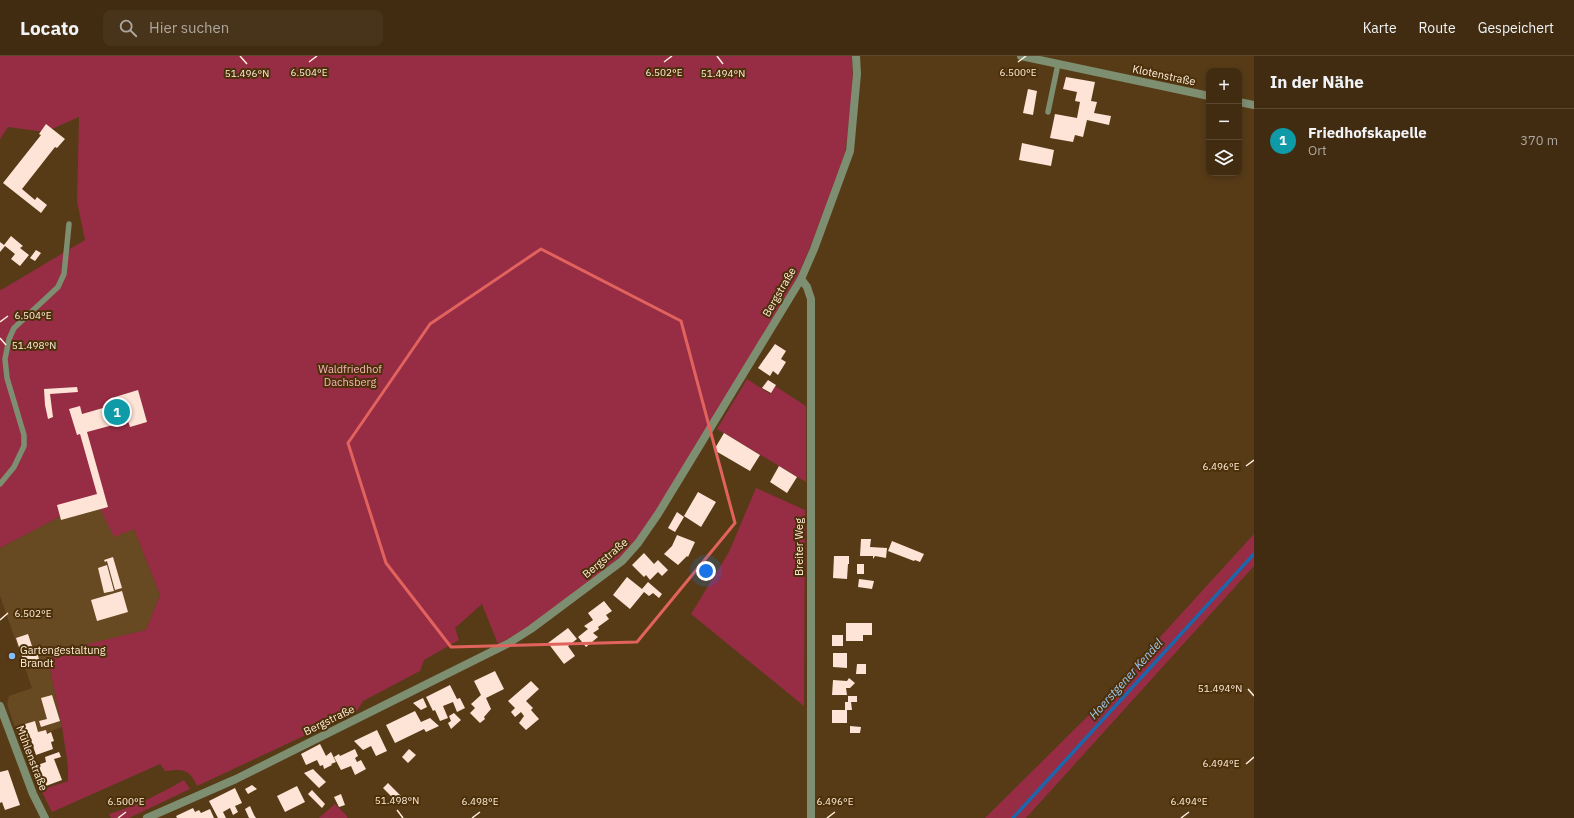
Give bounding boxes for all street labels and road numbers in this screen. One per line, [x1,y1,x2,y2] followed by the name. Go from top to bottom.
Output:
[1131,61,1197,89] street label: Klotenstraße
[759,265,799,319] street label: Bergstraße
[792,518,806,576] street label: Breiter Weg
[579,535,631,581] street label: Bergstraße
[301,702,357,738] street label: Bergstraße
[13,723,51,793] street label: Mühlenstraße

